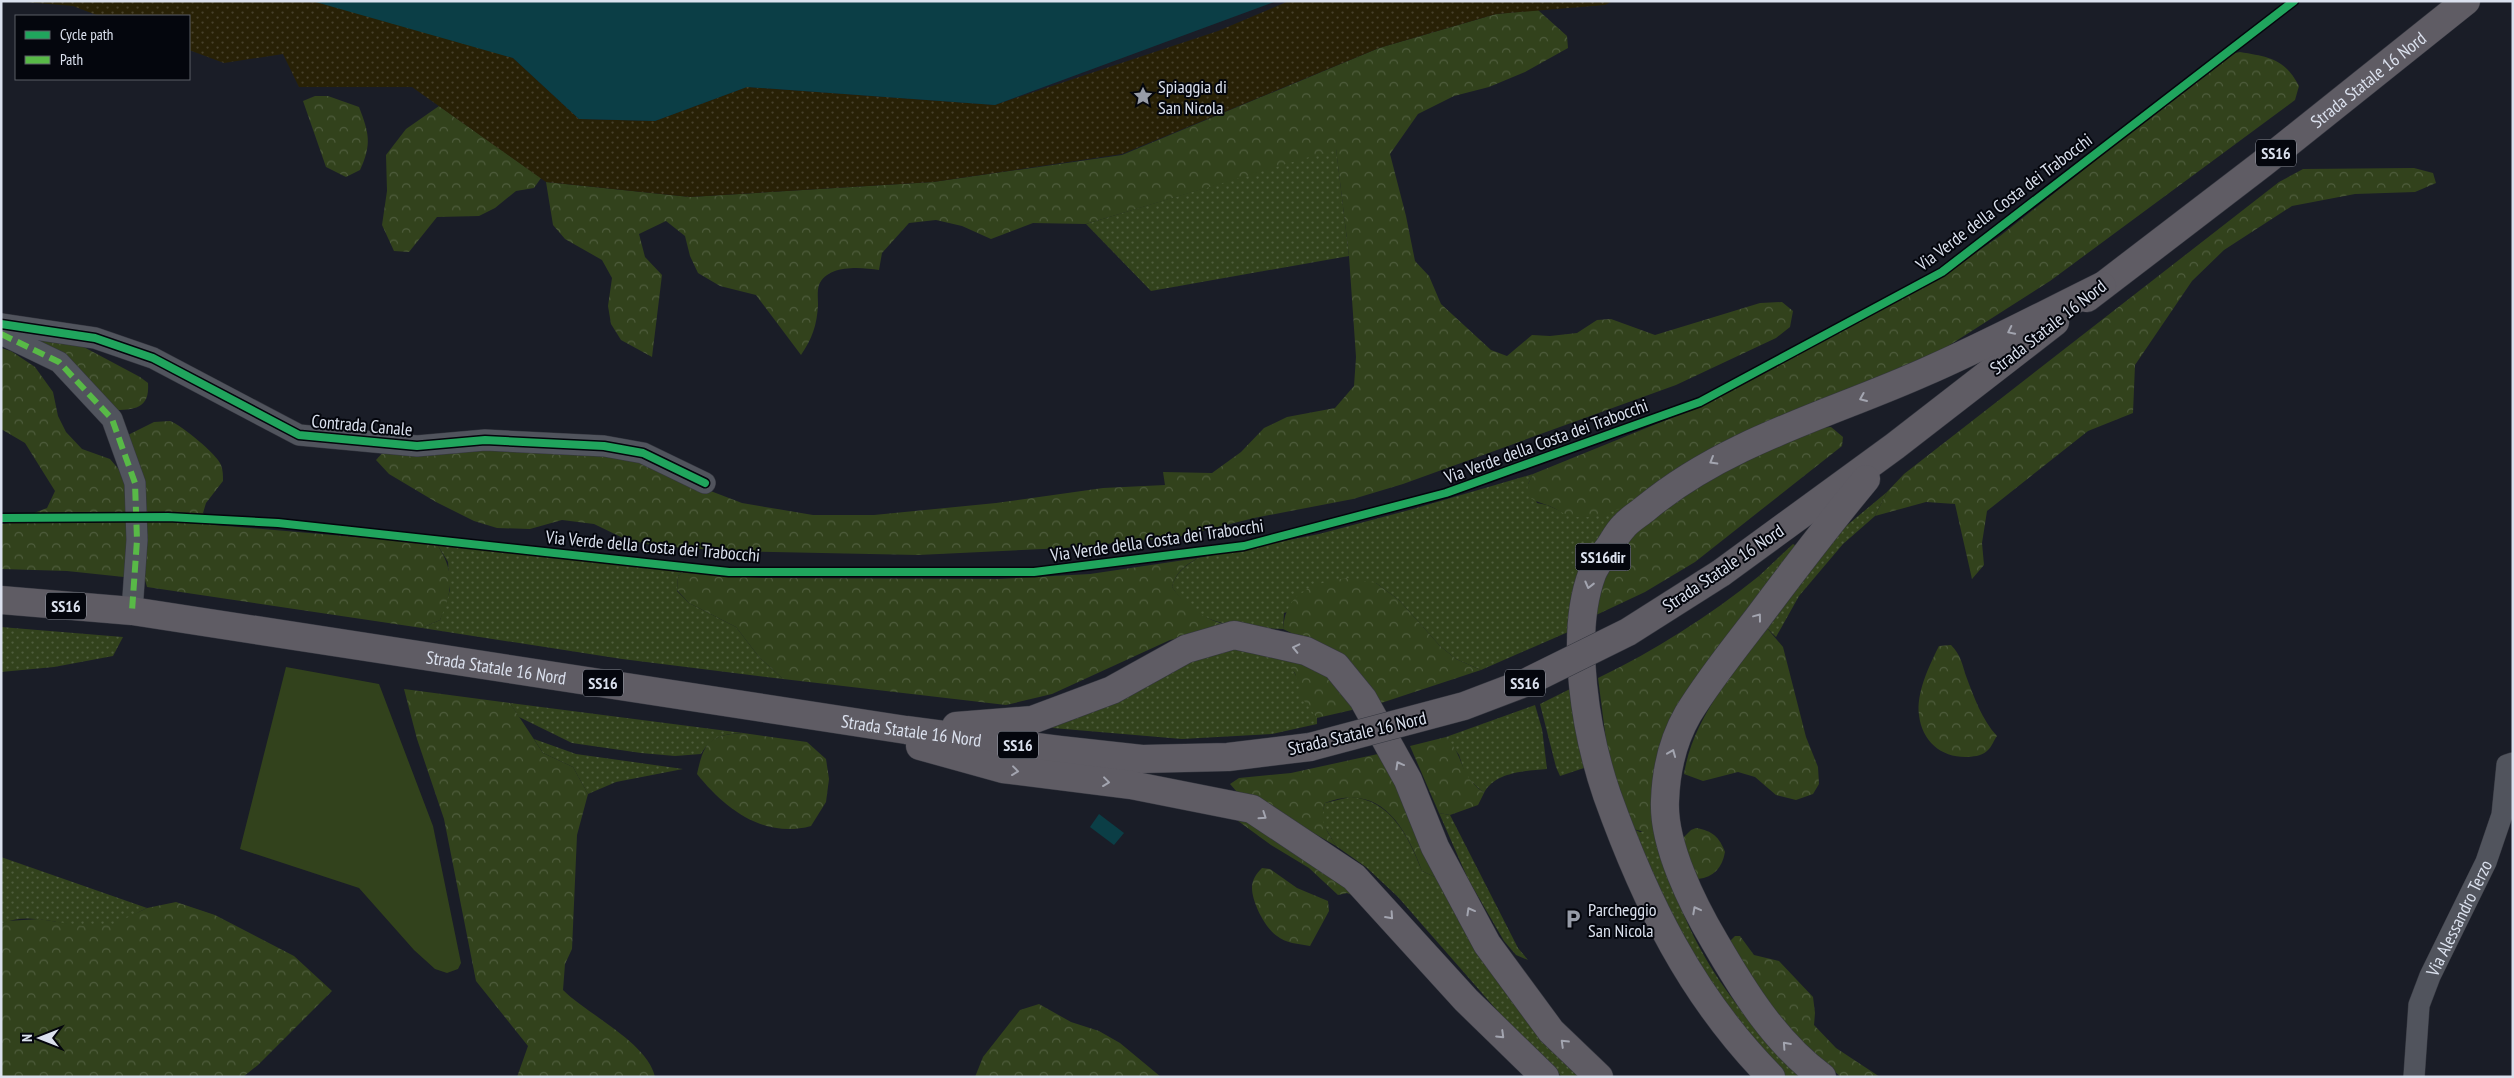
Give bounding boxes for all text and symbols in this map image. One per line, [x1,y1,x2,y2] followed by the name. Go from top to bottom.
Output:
[15,15,190,80] legend
[60,25,113,44] text: Cycle path
[2306,26,2430,132] street label: Strada Statale 16 Nord
[60,50,83,69] text: Path
[1158,75,1227,119] place label: Spiaggia di San Nicola
[1132,85,1154,107] place icon: Spiaggia di San Nicola
[1910,128,2097,276] street label: Via Verde della Costa dei Trabocchi
[2256,140,2296,167] road number: SS16
[1985,274,2111,380] street label: Strada Statale 16 Nord
[2007,324,2016,335] one-way arrow
[1859,392,1868,402] one-way arrow
[1440,393,1651,489] street label: Via Verde della Costa dei Trabocchi
[311,409,413,441] street label: Contrada Canale
[1710,455,1719,465] one-way arrow
[1048,514,1265,566] street label: Via Verde della Costa dei Trabocchi
[1658,519,1788,617] street label: Strada Statale 16 Nord
[544,525,761,567] street label: Via Verde della Costa dei Trabocchi
[1576,544,1630,570] road number: SS16dir
[1584,581,1595,590] one-way arrow
[46,592,86,620] road number: SS16
[1753,614,1761,623] one-way arrow
[1291,643,1300,654] one-way arrow
[425,645,568,689] street label: Strada Statale 16 Nord
[583,670,623,696] road number: SS16
[1505,670,1545,696] road number: SS16
[1286,706,1428,760] street label: Strada Statale 16 Nord
[840,709,983,751] street label: Strada Statale 16 Nord
[998,732,1038,758] road number: SS16
[1666,749,1676,758] one-way arrow
[1396,761,1406,770] one-way arrow
[1012,765,1020,776] one-way arrow
[1102,776,1110,787] one-way arrow
[1258,810,1267,820] one-way arrow
[2420,856,2497,981] street label: Via Alessandro Terzo
[1588,898,1657,942] place label: Parcheggio San Nicola
[1693,906,1703,915] one-way arrow
[1466,908,1476,917] one-way arrow
[1562,908,1584,930] parking icon: Parcheggio San Nicola
[1384,911,1393,920] one-way arrow
[15,1013,65,1063] north arrow
[1496,1029,1505,1038] one-way arrow
[18,1034,36,1042] text: N
[1561,1040,1570,1049] one-way arrow
[1783,1041,1792,1050] one-way arrow

